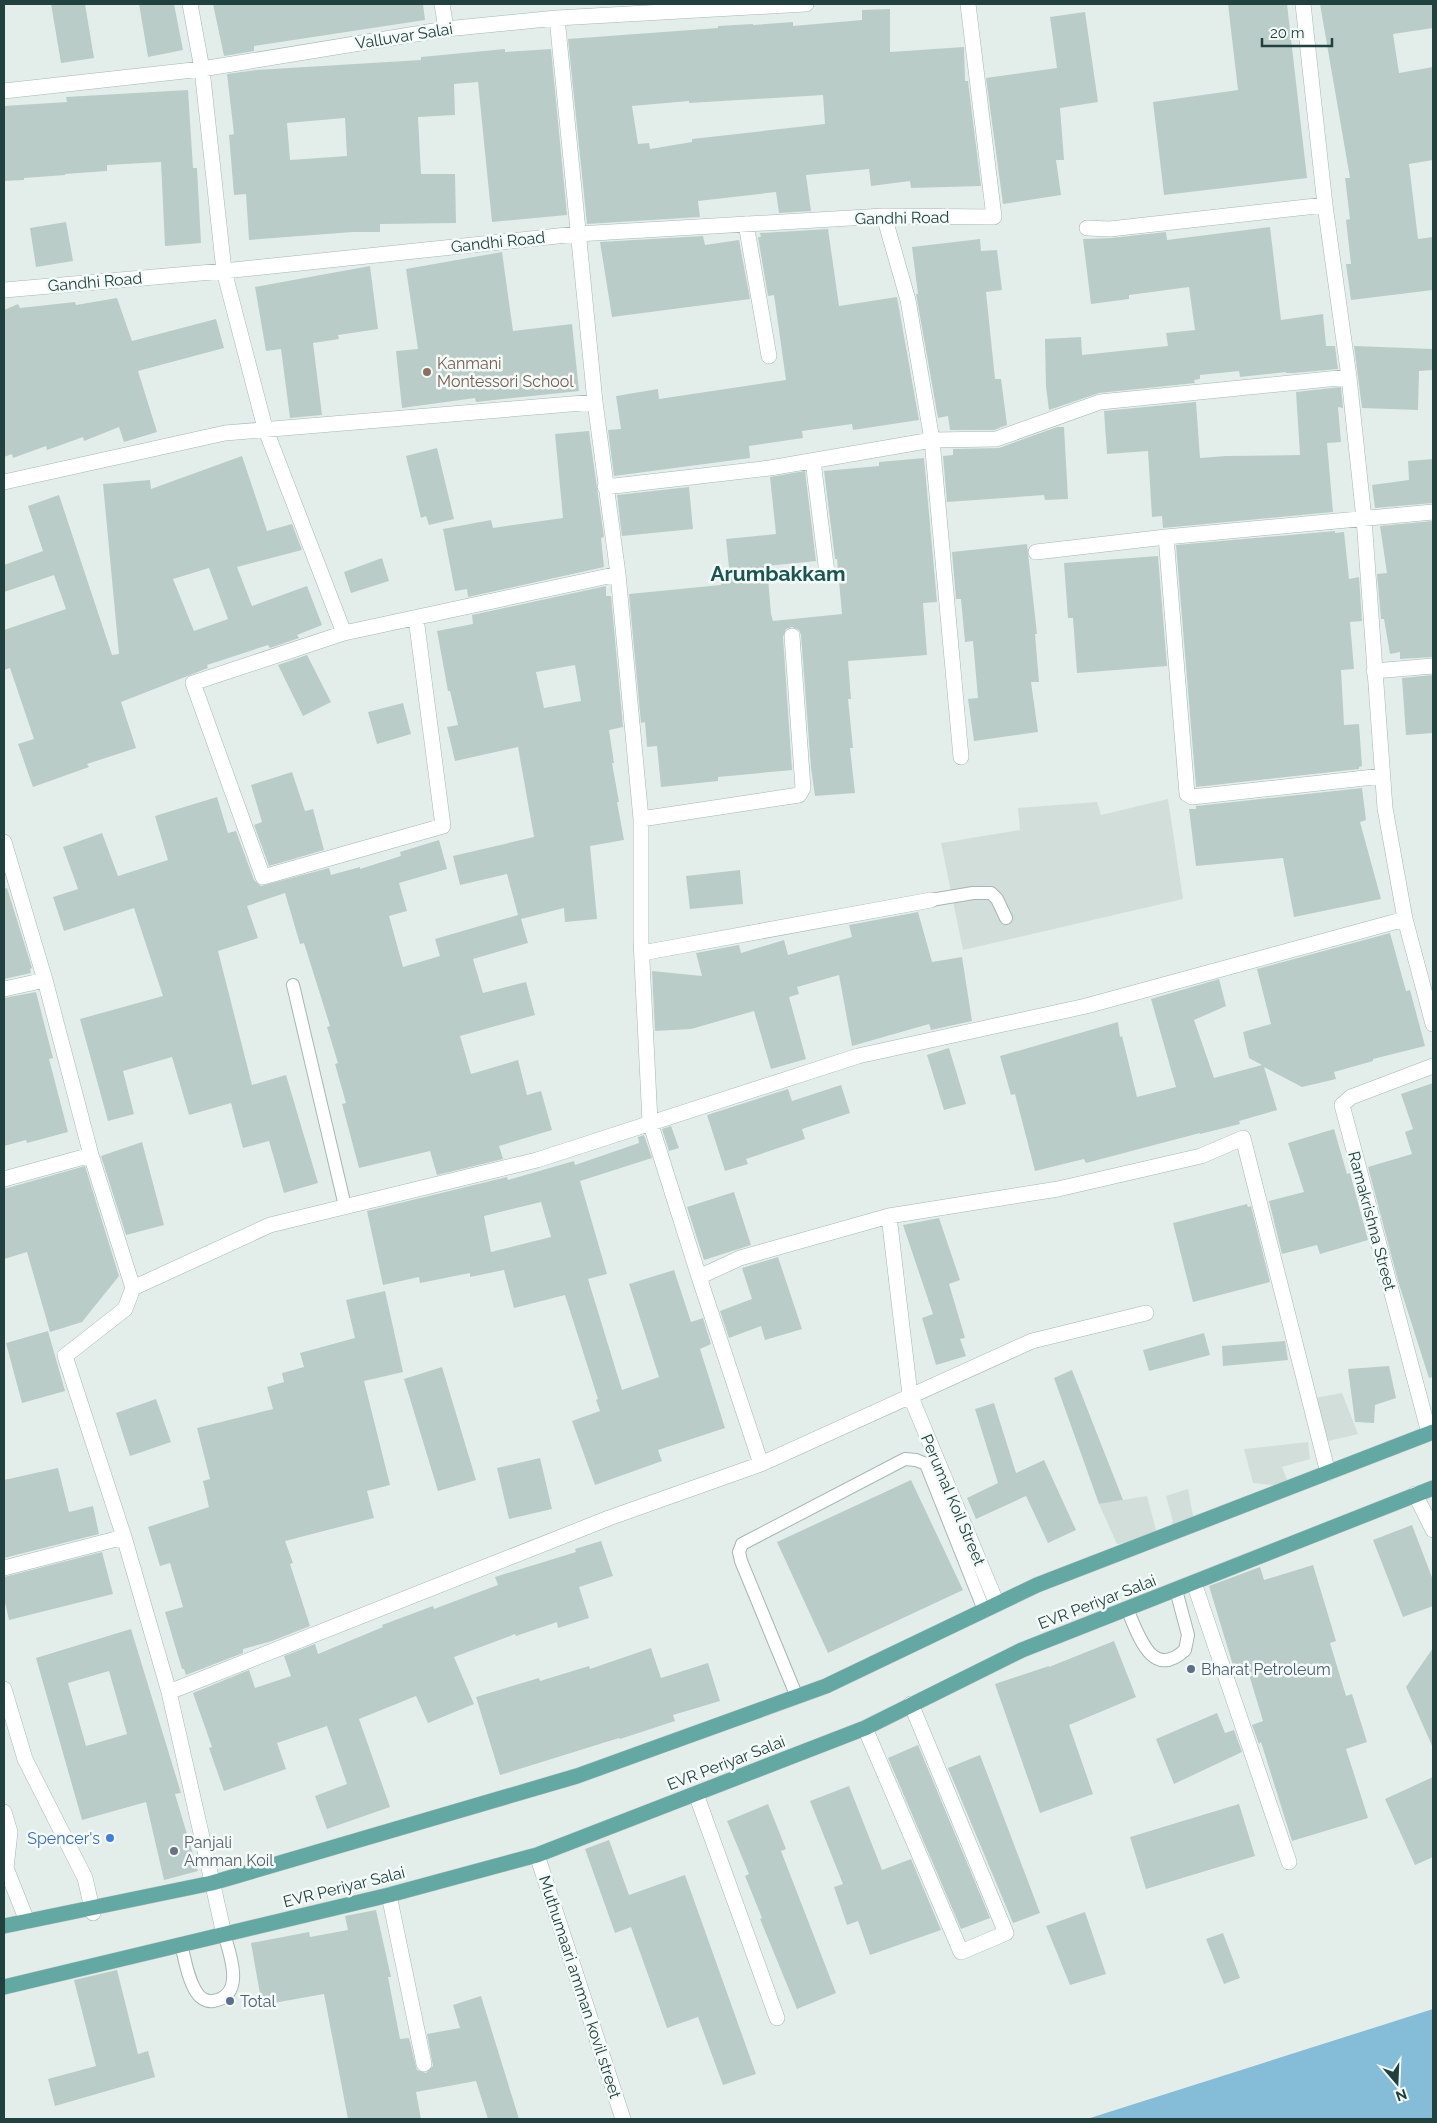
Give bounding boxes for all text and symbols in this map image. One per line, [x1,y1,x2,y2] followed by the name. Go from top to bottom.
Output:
[1262,15,1332,47] scale bar
[354,19,454,53] street label: Valluvar Salai
[1270,24,1305,42] text: 20 m
[854,208,950,228] street label: Gandhi Road
[450,228,546,256] street label: Gandhi Road
[47,268,143,296] street label: Gandhi Road
[437,354,574,391] place label: Kanmani Montessori School
[421,366,433,378] marker: Kanmani Montessori School
[710,561,846,586] district label: Arumbakkam
[1344,1149,1400,1293] street label: Ramakrishna Street
[917,1431,989,1569] street label: Perumal Koil Street
[1035,1571,1159,1633] street label: EVR Periyar Salai
[1201,1660,1331,1679] place label: Bharat Petroleum
[1185,1663,1197,1675] marker: Bharat Petroleum
[664,1732,788,1794] street label: EVR Periyar Salai
[27,1829,100,1848] place label: Spencer's
[104,1832,116,1844] marker: Spencer's
[184,1833,274,1870] place label: Panjali Amman Koil
[168,1845,180,1857] marker: Panjali Amman Koil
[281,1863,407,1911] street label: EVR Periyar Salai
[535,1873,625,2101] street label: Muthumaari amman kovil street
[240,1992,276,2011] place label: Total
[224,1995,236,2007] marker: Total
[1372,2058,1422,2108] north arrow
[1394,2086,1409,2105] text: N

